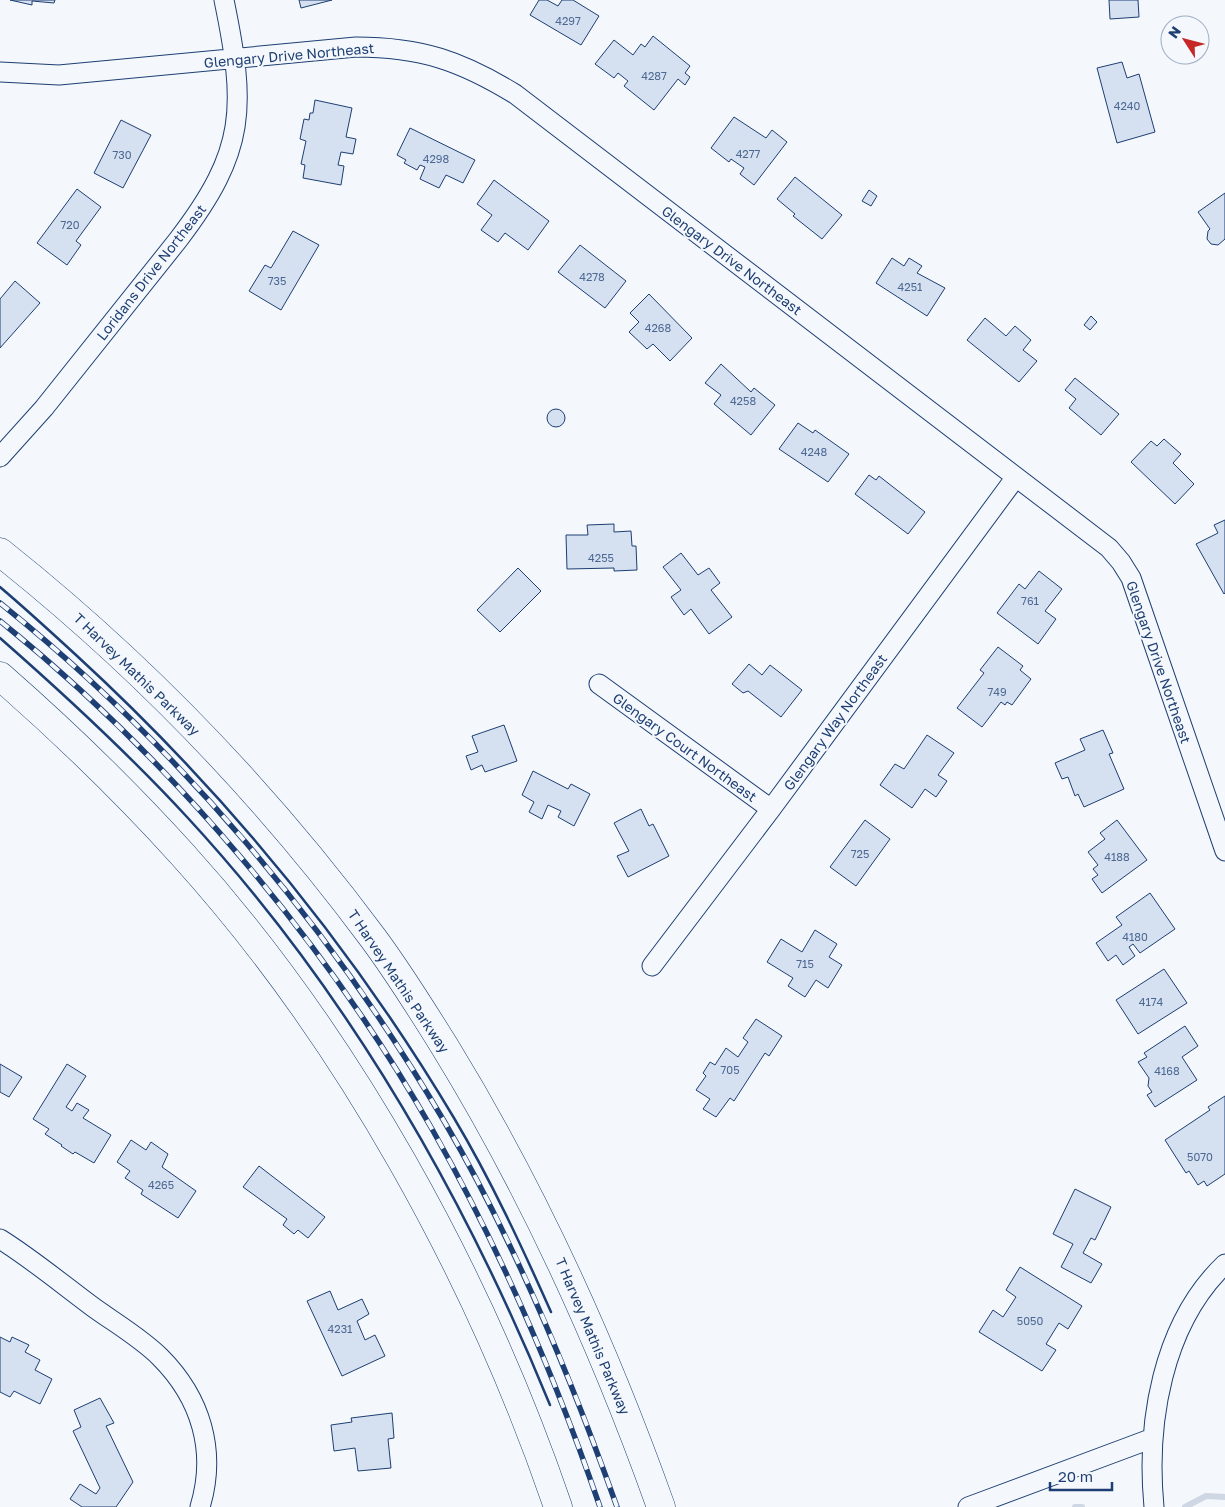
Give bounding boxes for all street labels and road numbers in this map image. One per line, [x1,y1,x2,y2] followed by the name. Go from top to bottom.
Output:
[203,39,375,71] street label: Glengary Drive Northeast
[93,201,209,343] street label: Loridans Drive Northeast
[659,202,805,318] street label: Glengary Drive Northeast
[1123,578,1195,746] street label: Glengary Drive Northeast
[70,609,204,739] street label: T Harvey Mathis Parkway
[780,650,890,794] street label: Glengary Way Northeast
[610,689,760,805] street label: Glengary Court Northeast
[345,906,453,1056] street label: T Harvey Mathis Parkway
[552,1255,634,1417] street label: T Harvey Mathis Parkway

